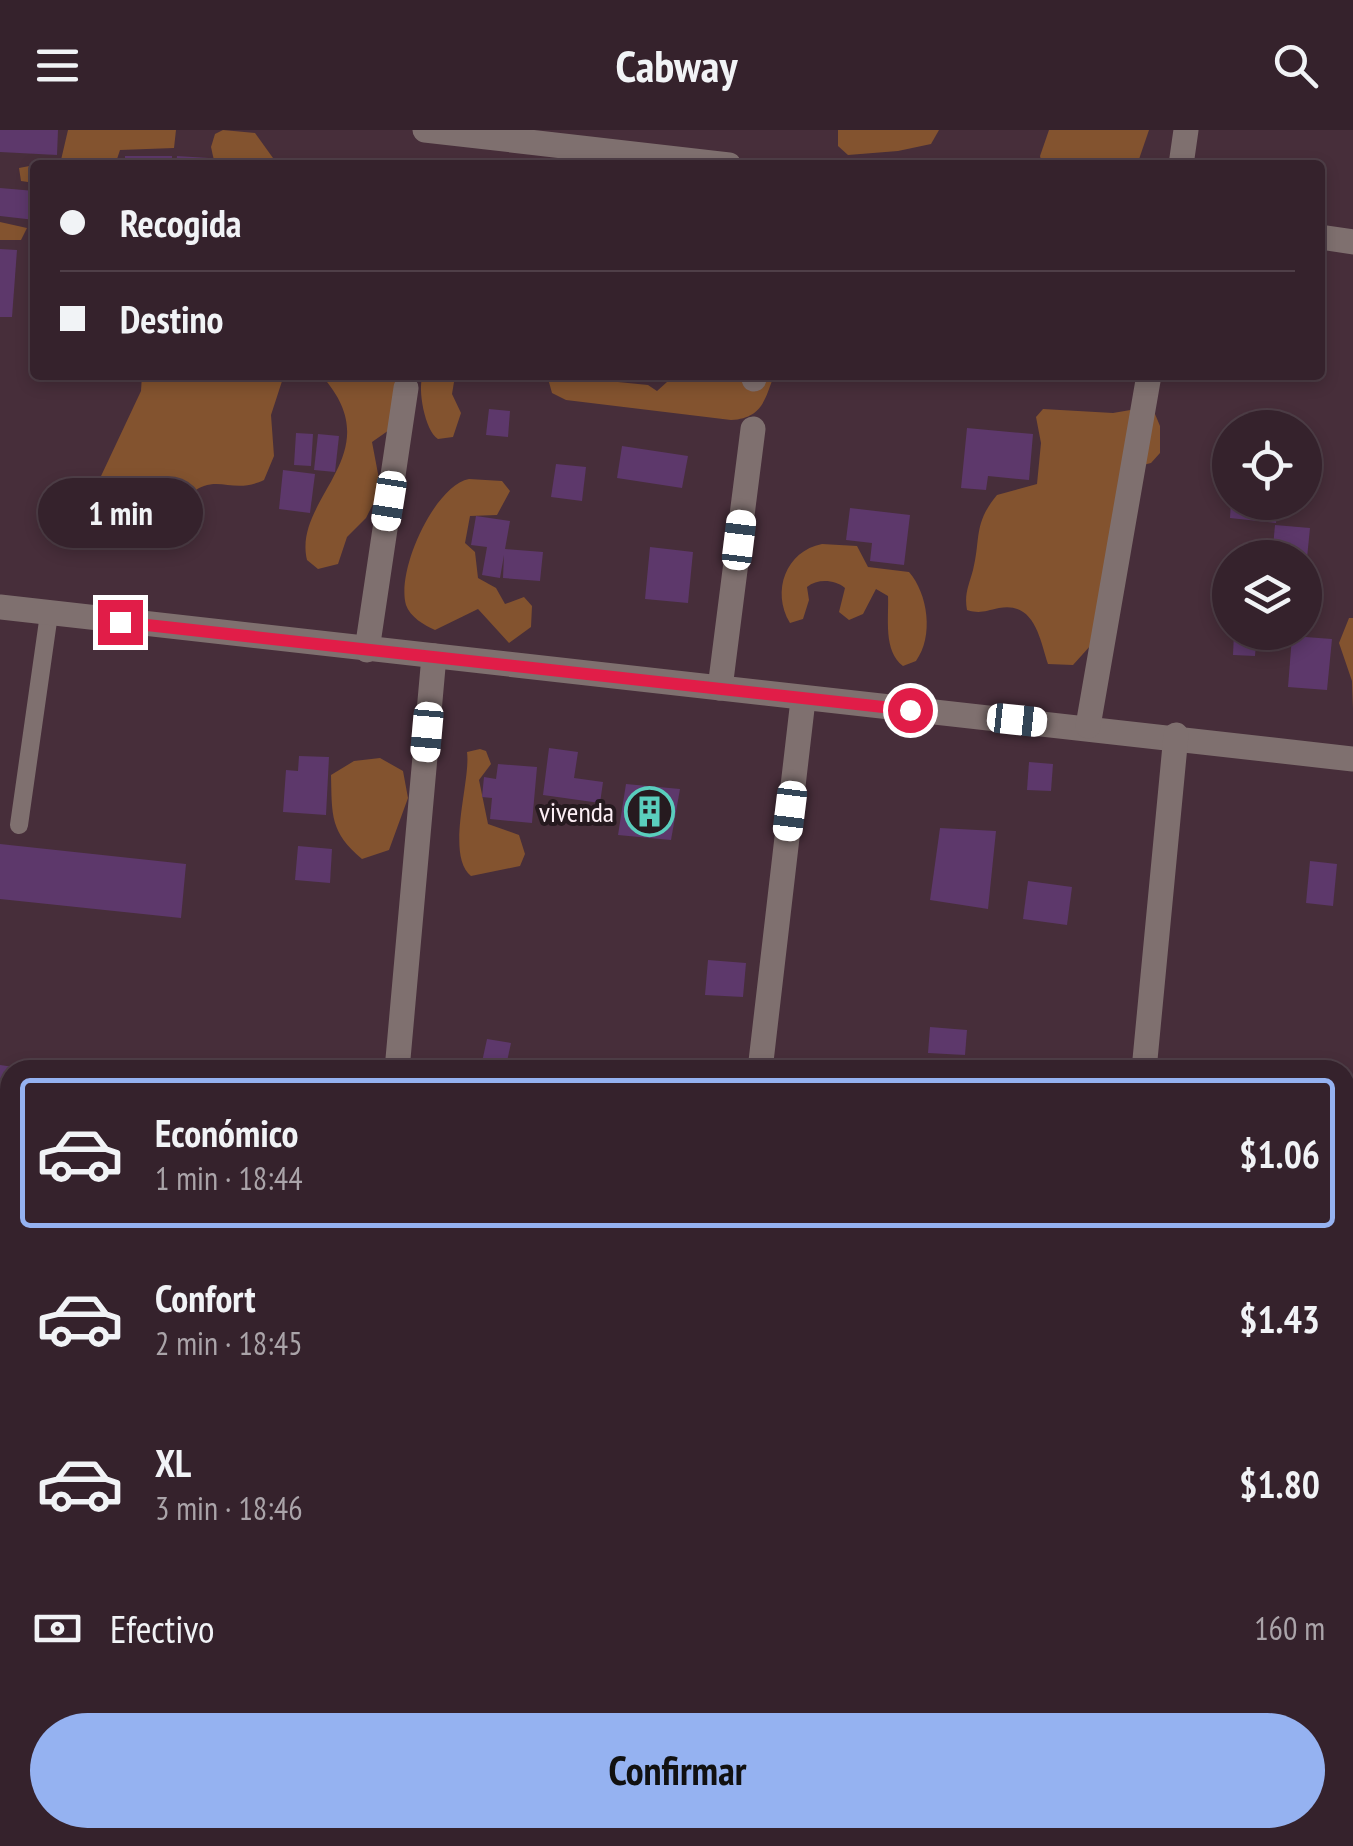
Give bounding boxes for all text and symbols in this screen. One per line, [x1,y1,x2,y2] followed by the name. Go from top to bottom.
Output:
[616,36,737,94] text: Cabway
[30,38,85,93] icon: menu
[1268,38,1323,93] icon: search
[120,198,242,247] text: Recogida
[120,294,223,343] text: Destino
[1212,410,1322,650] map controls
[1212,410,1322,520] button: locate
[369,469,409,533] car
[38,477,202,547] callout: 1 min
[88,492,153,534] text: 1 min
[720,508,758,572] car
[1212,540,1322,650] button: layers
[98,600,143,645] route end
[888,688,933,733] route start
[409,701,445,763] car
[986,702,1048,738] car
[771,779,809,843] car
[623,786,675,838] building icon: vivenda
[539,793,614,830] place label: vivenda
[35,1108,125,1198] icon: car
[155,1108,299,1157] text: Económico
[1239,1129,1320,1178] text: $1.06
[155,1157,303,1199] text: 1 min · 18:44
[35,1273,125,1363] icon: car
[155,1273,255,1322] text: Confort
[1239,1294,1320,1343] text: $1.43
[155,1322,303,1364] text: 2 min · 18:45
[35,1438,125,1528] icon: car
[155,1438,191,1487] text: XL
[1239,1459,1320,1508] text: $1.80
[155,1487,303,1529] text: 3 min · 18:46
[30,1601,85,1656] icon: cash
[110,1604,215,1653] text: Efectivo
[1254,1607,1325,1649] text: 160 m
[30,1713,1325,1828] button: Confirmar

